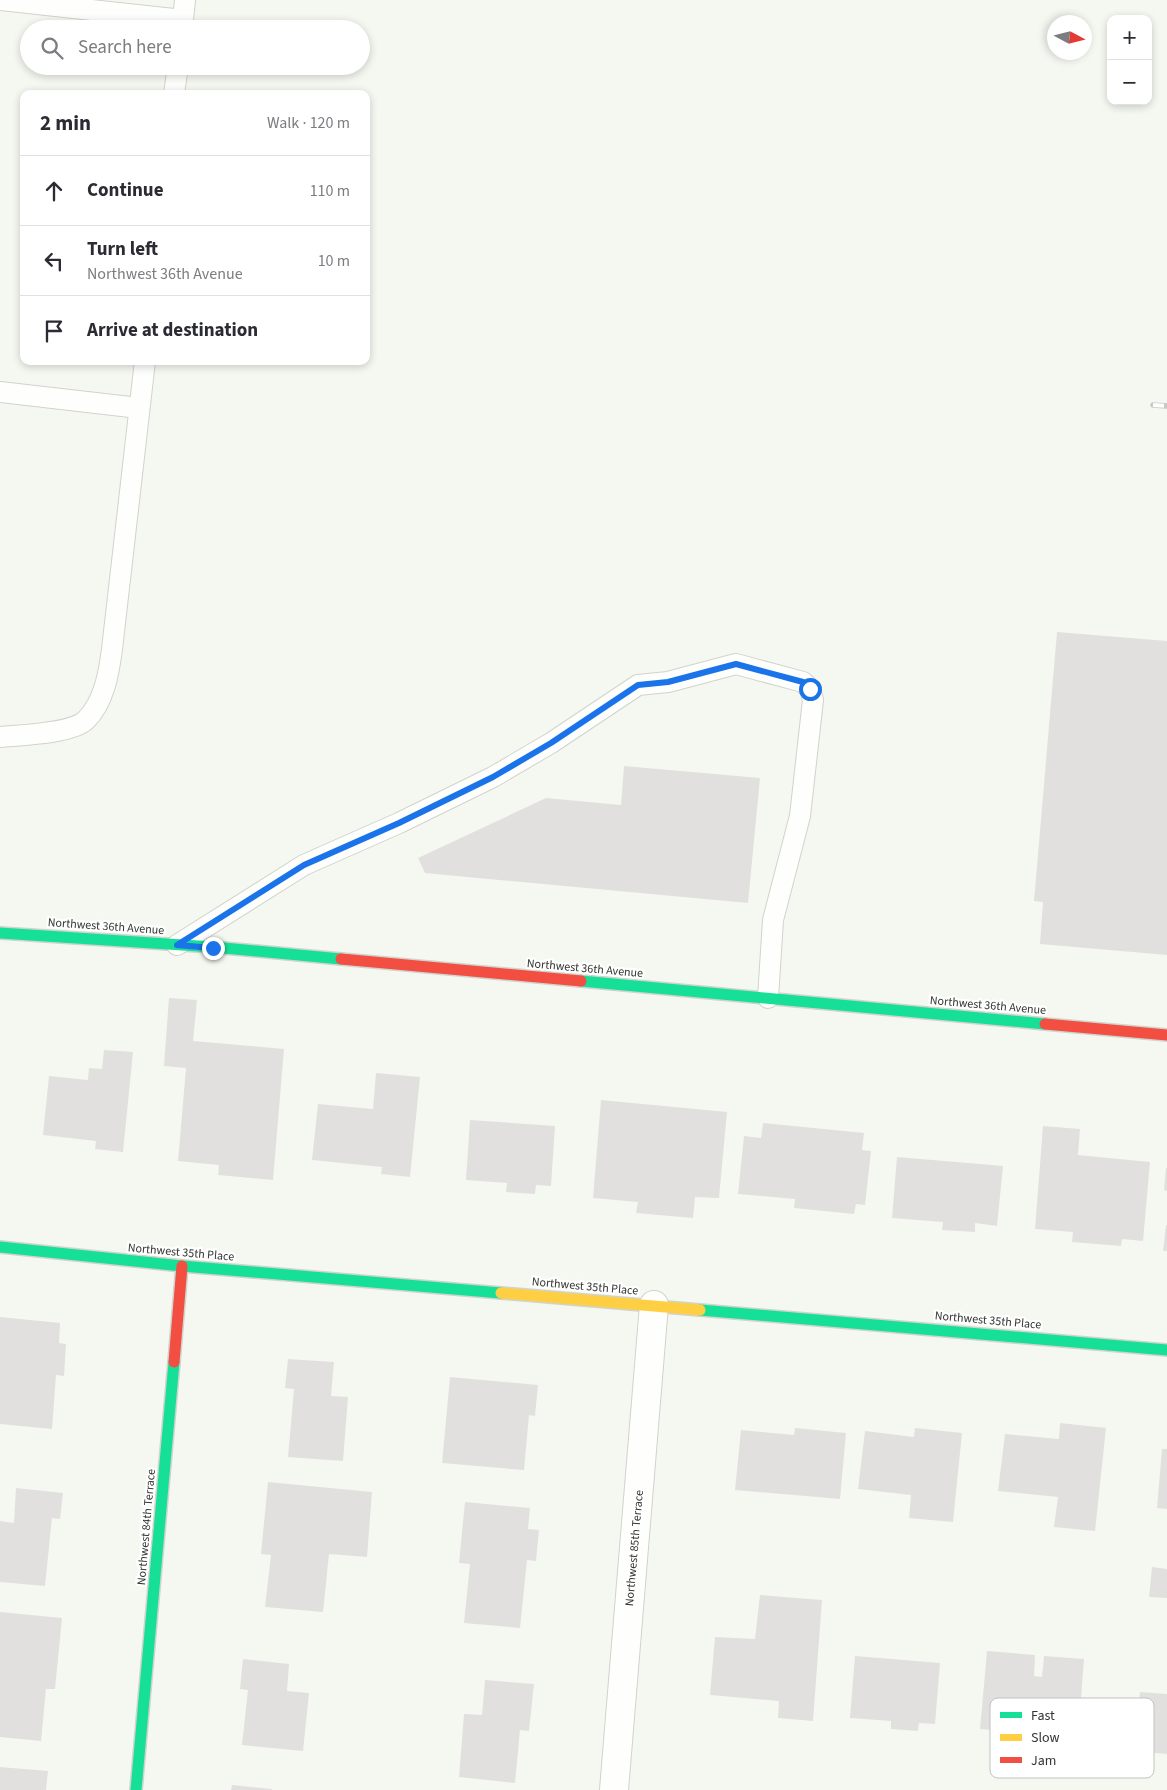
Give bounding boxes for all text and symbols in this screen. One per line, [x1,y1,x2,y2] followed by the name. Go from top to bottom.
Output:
[1047,15,1092,60] north arrow
[1107,15,1152,105] map controls
[1107,15,1152,60] button: +
[20,20,370,75] search box
[38,34,66,62] icon: search
[78,34,172,61] text: Search here
[1107,60,1152,105] button: −
[40,108,91,138] text: 2 min
[267,112,350,134] text: Walk · 120 m
[40,177,68,205] icon: ahead
[87,177,164,204] text: Continue
[310,180,350,202] text: 110 m
[87,236,158,263] text: Turn left
[40,247,68,275] icon: left
[318,250,350,272] text: 10 m
[87,263,243,285] text: Northwest 36th Avenue
[40,317,68,345] icon: arrive
[87,317,258,344] text: Arrive at destination
[799,678,822,701] route start
[47,914,165,939] street label: Northwest 36th Avenue
[202,937,225,960] route end
[526,955,644,982] street label: Northwest 36th Avenue
[929,992,1047,1019] street label: Northwest 36th Avenue
[127,1239,235,1266] street label: Northwest 35th Place
[531,1273,639,1300] street label: Northwest 35th Place
[934,1307,1042,1334] street label: Northwest 35th Place
[133,1468,160,1586] street label: Northwest 84th Terrace
[621,1489,648,1607] street label: Northwest 85th Terrace
[990,1698,1154,1778] legend
[1031,1706,1055,1726] text: Fast
[1031,1728,1060,1748] text: Slow
[1031,1751,1056,1771] text: Jam

